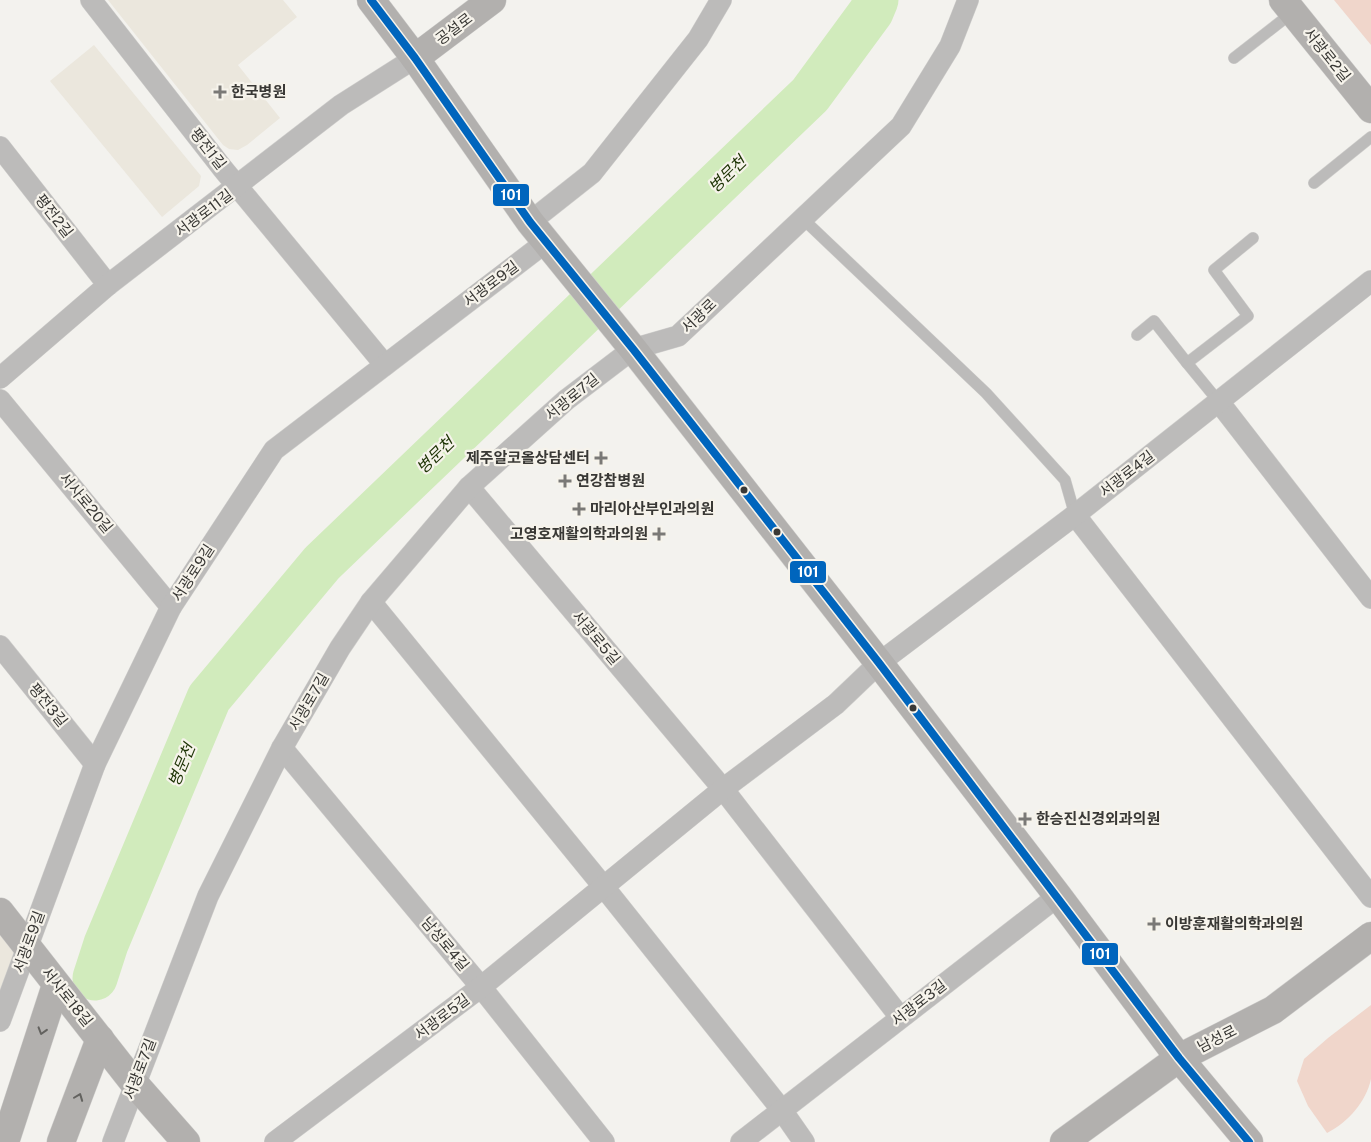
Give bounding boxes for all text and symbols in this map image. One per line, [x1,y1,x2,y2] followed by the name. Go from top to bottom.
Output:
[432,9,475,48] street label: 공설로
[1301,24,1354,85] street label: 서광로2길
[231,83,286,100] place label: 한국병원
[213,85,227,99] marker: 한국병원
[187,125,230,173] street label: 평전1길
[705,151,751,197] water label: 병문천
[492,183,530,207] line badge: 101
[172,186,236,240] street label: 서광로11길
[500,187,522,203] text: 101
[32,191,77,241] street label: 평전2길
[460,257,522,310] street label: 서광로9길
[678,295,719,336] street label: 서광로
[541,370,602,423] street label: 서광로7길
[413,432,459,478] water label: 병문천
[1096,447,1157,500] street label: 서광로4길
[466,449,590,466] place label: 제주알코올상담센터
[594,451,608,465] marker: 제주알코올상담센터
[56,469,116,536] street label: 서사로20길
[576,472,645,489] place label: 연강참병원
[558,474,572,488] marker: 연강참병원
[739,485,749,495] unlabelled marker
[590,500,714,517] place label: 마리아산부인과의원
[572,502,586,516] marker: 마리아산부인과의원
[510,525,648,542] place label: 고영호재활의학과의원
[652,527,666,541] marker: 고영호재활의학과의원
[772,527,782,537] unlabelled marker
[168,541,217,604] street label: 서광로9길
[789,560,827,584] line badge: 101
[797,564,819,580] text: 101
[569,607,624,668] street label: 서광로5길
[285,670,332,734] street label: 서광로7길
[26,680,71,730] street label: 평전3길
[908,703,918,713] unlabelled marker
[164,739,200,789] water label: 병문천
[1036,810,1160,827] place label: 한승진신경외과의원
[1018,812,1032,826] marker: 한승진신경외과의원
[9,909,48,975] street label: 서광로9길
[418,913,473,974] street label: 남성로4길
[1165,915,1303,932] place label: 이방훈재활의학과의원
[1147,917,1161,931] marker: 이방훈재활의학과의원
[1081,942,1119,966] line badge: 101
[1089,946,1111,962] text: 101
[38,964,96,1030] street label: 서사로18길
[888,976,949,1029] street label: 서광로3길
[411,990,473,1043] street label: 서광로5길
[1194,1022,1239,1056] street label: 남성로
[37,1026,47,1035] one-way arrow
[120,1036,159,1102] street label: 서광로7길
[73,1093,83,1101] one-way arrow

